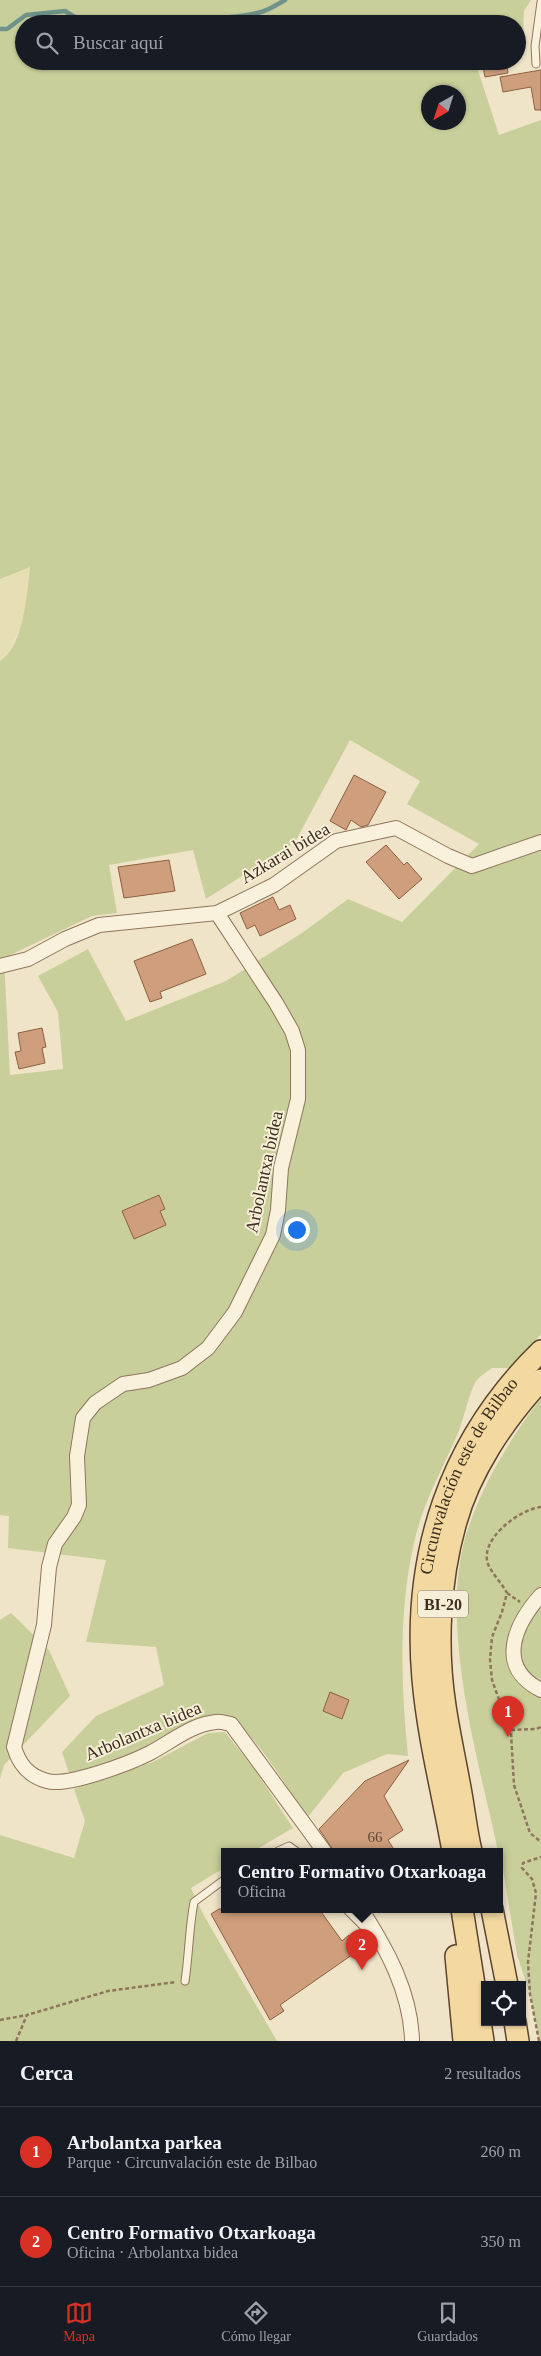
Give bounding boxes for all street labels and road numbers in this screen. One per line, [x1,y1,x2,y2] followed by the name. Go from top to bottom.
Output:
[237,819,333,887] street label: Azkarai bidea
[241,1109,287,1235] street label: Arbolantxa bidea
[416,1373,522,1576] street label: Circunvalación este de Bilbao
[418,1590,468,1618] road number: BI-20
[82,1697,204,1765] street label: Arbolantxa bidea

